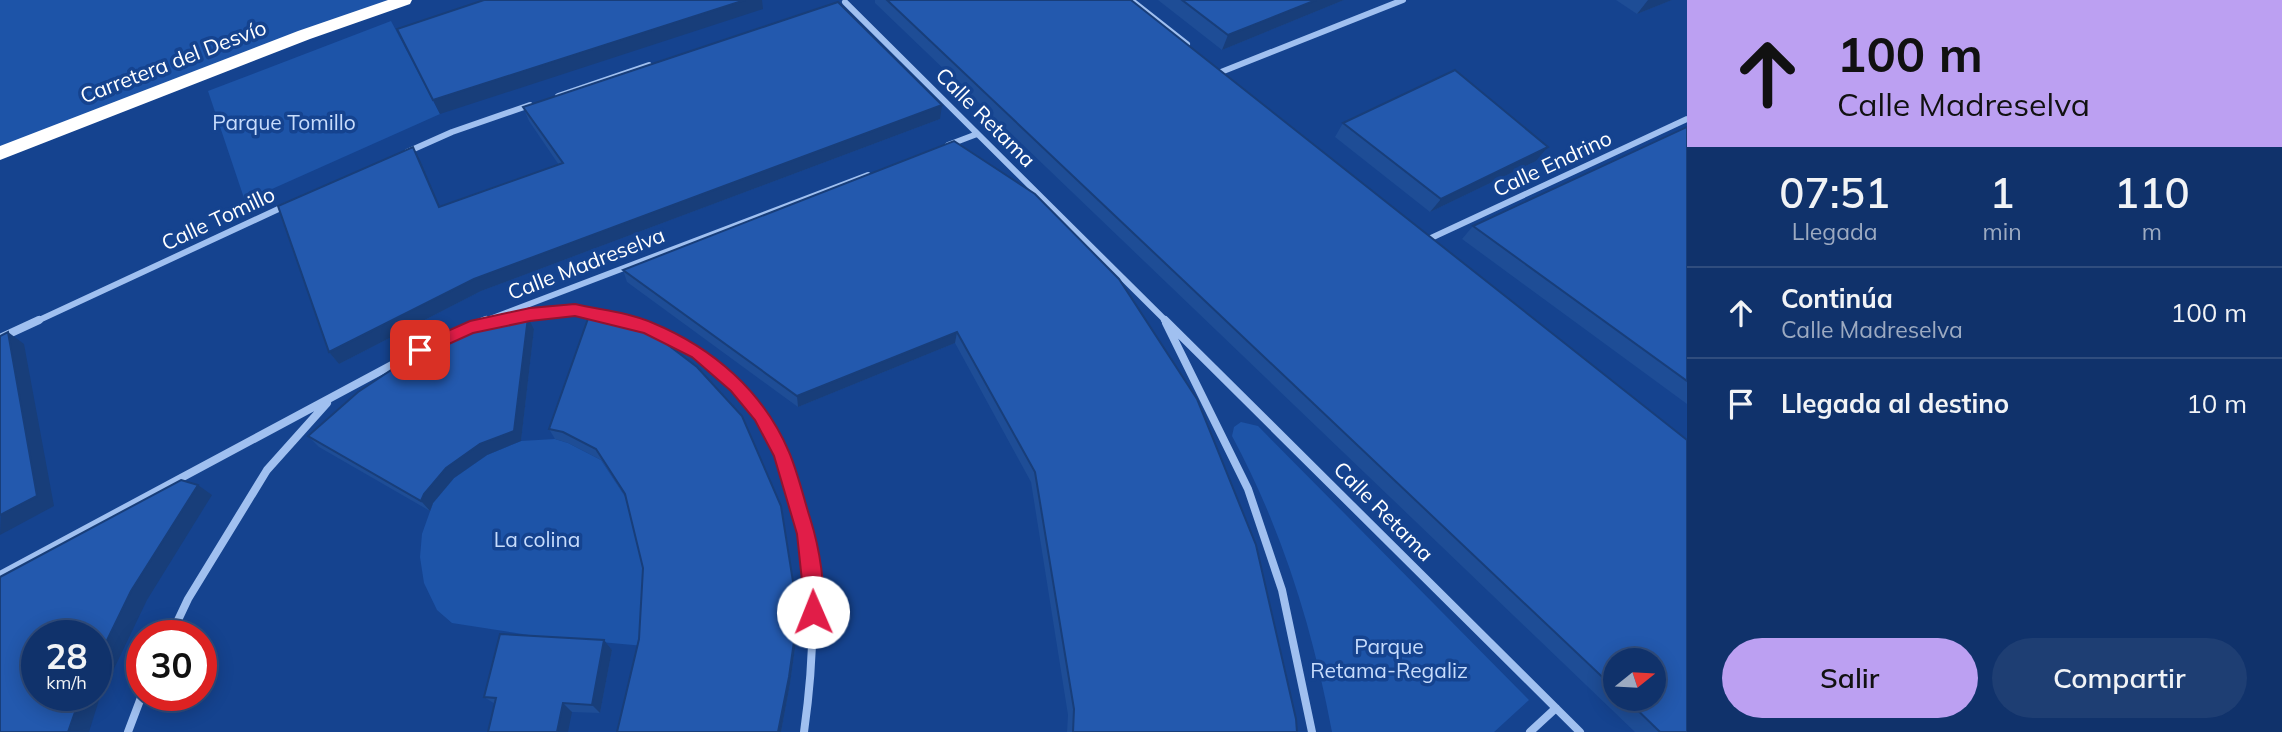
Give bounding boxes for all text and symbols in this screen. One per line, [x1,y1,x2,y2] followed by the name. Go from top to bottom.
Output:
[76,13,270,109] street label: Carretera del Desvío
[1837,23,1983,84] text: 100 m
[1722,28,1813,119] icon: ahead
[931,62,1041,172] street label: Calle Retama
[1837,84,2090,124] text: Calle Madreselva
[212,109,356,135] park label: Parque Tomillo
[1489,124,1615,202] street label: Calle Endrino
[1779,166,1890,219] text: 07:51
[1989,166,2015,219] text: 1
[2114,166,2190,219] text: 110
[157,180,279,256] street label: Calle Tomillo
[1792,217,1878,246] text: Llegada
[1982,217,2022,246] text: min
[2142,217,2162,246] text: m
[504,221,668,305] street label: Calle Madreselva
[1781,282,1893,315] text: Continúa
[1722,294,1760,332] icon: ahead
[2171,296,2247,329] text: 100 m
[1781,315,1963,344] text: Calle Madreselva
[390,320,450,380] pin
[401,331,439,369] icon: arrive
[1722,385,1760,423] icon: arrive
[1781,387,2009,420] text: Llegada al destino
[2186,387,2247,420] text: 10 m
[1329,456,1439,566] street label: Calle Retama
[494,526,580,552] park label: La colina
[776,575,850,649] position arrow
[126,620,217,711] speed limit sign: 30
[1310,633,1468,683] park label: Parque Retama-Regaliz
[45,634,88,678] text: 28
[1722,638,1978,718] button: Salir
[1992,638,2247,718] button: Compartir
[1603,648,1666,710] north arrow
[1603,648,1666,711] map controls
[46,671,87,694] text: km/h

